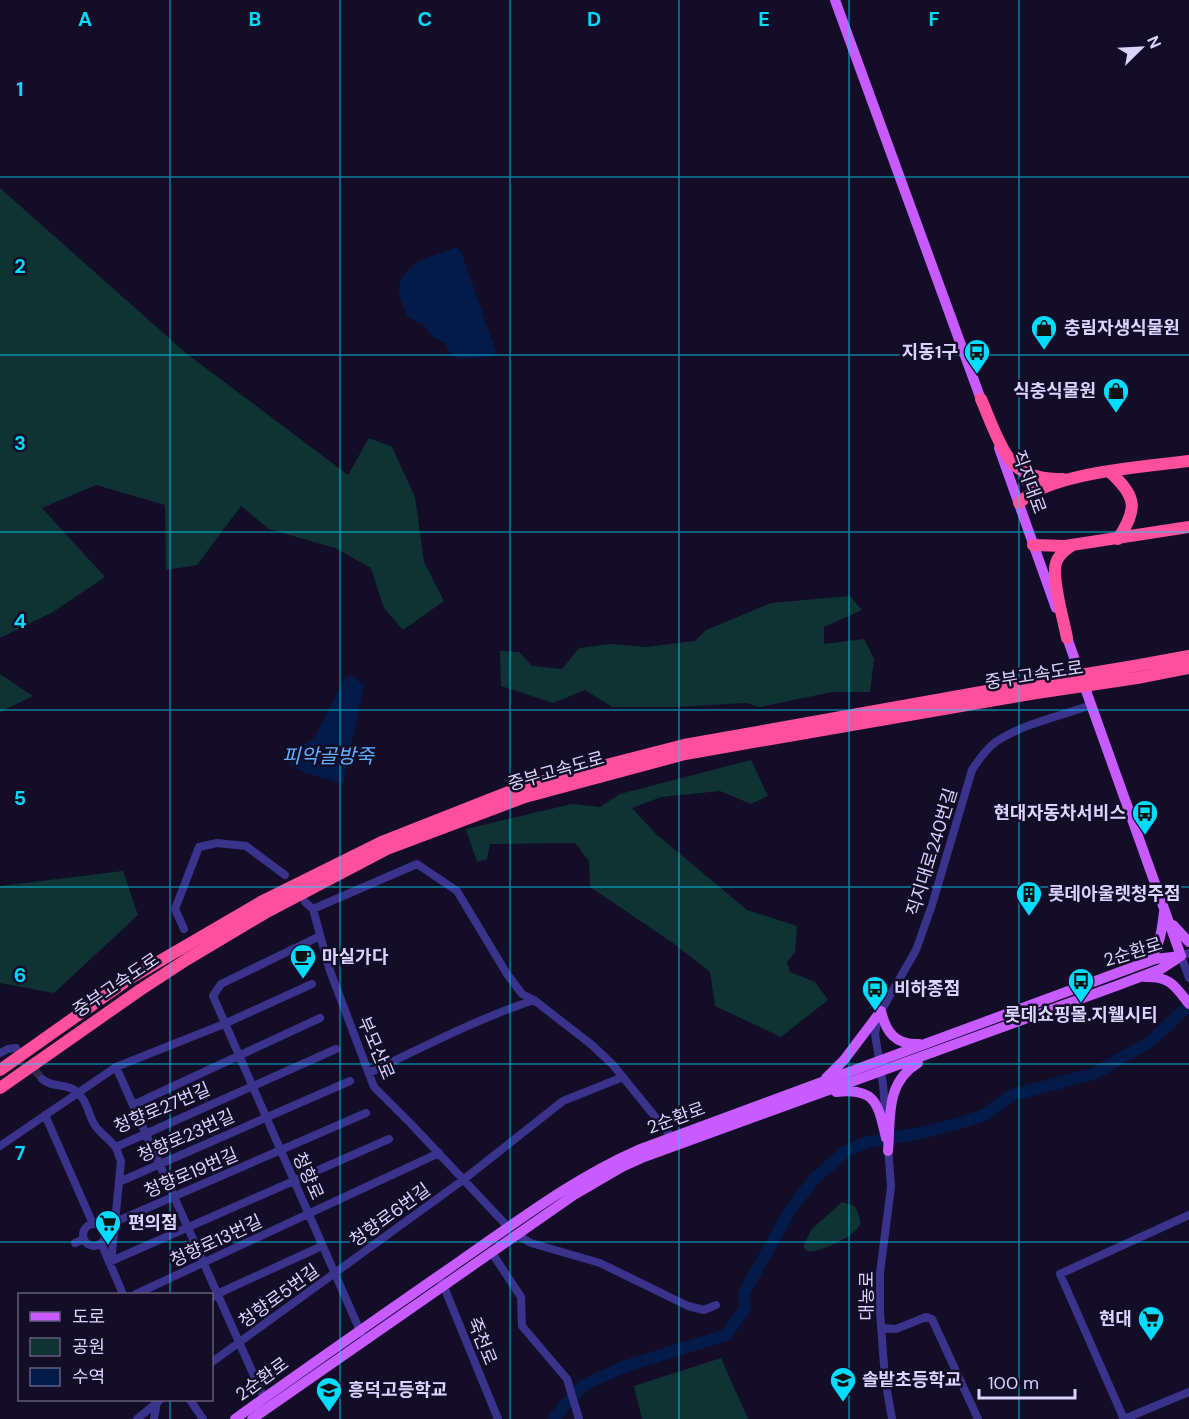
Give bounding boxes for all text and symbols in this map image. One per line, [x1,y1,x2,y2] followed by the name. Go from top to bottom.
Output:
[78,6,92,32] text: A
[249,6,261,32] text: B
[418,6,432,32] text: C
[587,6,601,32] text: D
[758,6,770,32] text: E
[928,6,940,32] text: F
[1111,18,1171,78] north arrow
[1142,33,1166,52] text: N
[16,76,24,102] text: 1
[14,253,26,279] text: 2
[1029,313,1059,351] shop icon: 충림자생식물원
[1064,316,1180,340] place label: 충림자생식물원
[962,337,992,375] bus stop icon: 지동1구
[902,340,958,364] place label: 지동1구
[1101,376,1131,414] shop icon: 식충식물원
[1013,379,1096,403] place label: 식충식물원
[14,430,26,456] text: 3
[1006,447,1052,517] street label: 직지대로
[14,608,27,634] text: 4
[983,655,1085,695] street label: 중부고속도로
[282,743,376,769] water label: 피악골방죽
[505,746,607,796] street label: 중부고속도로
[14,785,26,811] text: 5
[901,785,963,919] street label: 직지대로240번길
[1130,798,1160,836] bus stop icon: 현대자동차서비스
[994,801,1126,825] place label: 현대자동차서비스
[1014,879,1044,917] building icon: 롯데아울렛청주점
[1048,882,1180,906] place label: 롯데아울렛청주점
[1101,932,1165,972] street label: 2순환로
[288,942,318,980] cafe icon: 마실가다
[322,945,389,969] place label: 마실가다
[68,947,164,1023] street label: 중부고속도로
[14,962,26,988] text: 6
[1066,966,1096,1004] bus stop icon: 롯데쇼핑몰.지웰시티
[860,974,890,1012] bus stop icon: 비하종점
[894,977,960,1001] place label: 비하종점
[1004,1003,1158,1027] place label: 롯데쇼핑몰.지웰시티
[352,1013,400,1083] street label: 부모산로
[110,1077,214,1139] street label: 청향로27번길
[644,1096,708,1140] street label: 2순환로
[134,1104,238,1168] street label: 청향로23번길
[15,1140,26,1166] text: 7
[140,1142,242,1204] street label: 청향로19번길
[287,1148,329,1204] street label: 청향로
[345,1178,435,1252] street label: 청향로6번길
[93,1208,123,1246] supermarket icon: 편의점
[166,1209,266,1273] street label: 청향로13번길
[128,1211,178,1235] place label: 편의점
[234,1259,324,1333] street label: 청향로5번길
[855,1271,879,1321] street label: 대농로
[18,1293,213,1401] legend
[1136,1304,1166,1342] supermarket icon: 현대
[72,1305,105,1329] text: 도로
[1099,1307,1132,1331] place label: 현대
[462,1313,502,1369] street label: 죽천로
[72,1335,105,1359] text: 공원
[231,1352,293,1406] street label: 2순환로
[979,1362,1075,1400] scale bar
[72,1365,105,1389] text: 수역
[828,1365,858,1403] school or university icon: 솔밭초등학교
[862,1368,961,1392] place label: 솔밭초등학교
[988,1371,1039,1395] text: 100 m
[314,1375,344,1413] school or university icon: 흥덕고등학교
[348,1378,447,1402] place label: 흥덕고등학교

